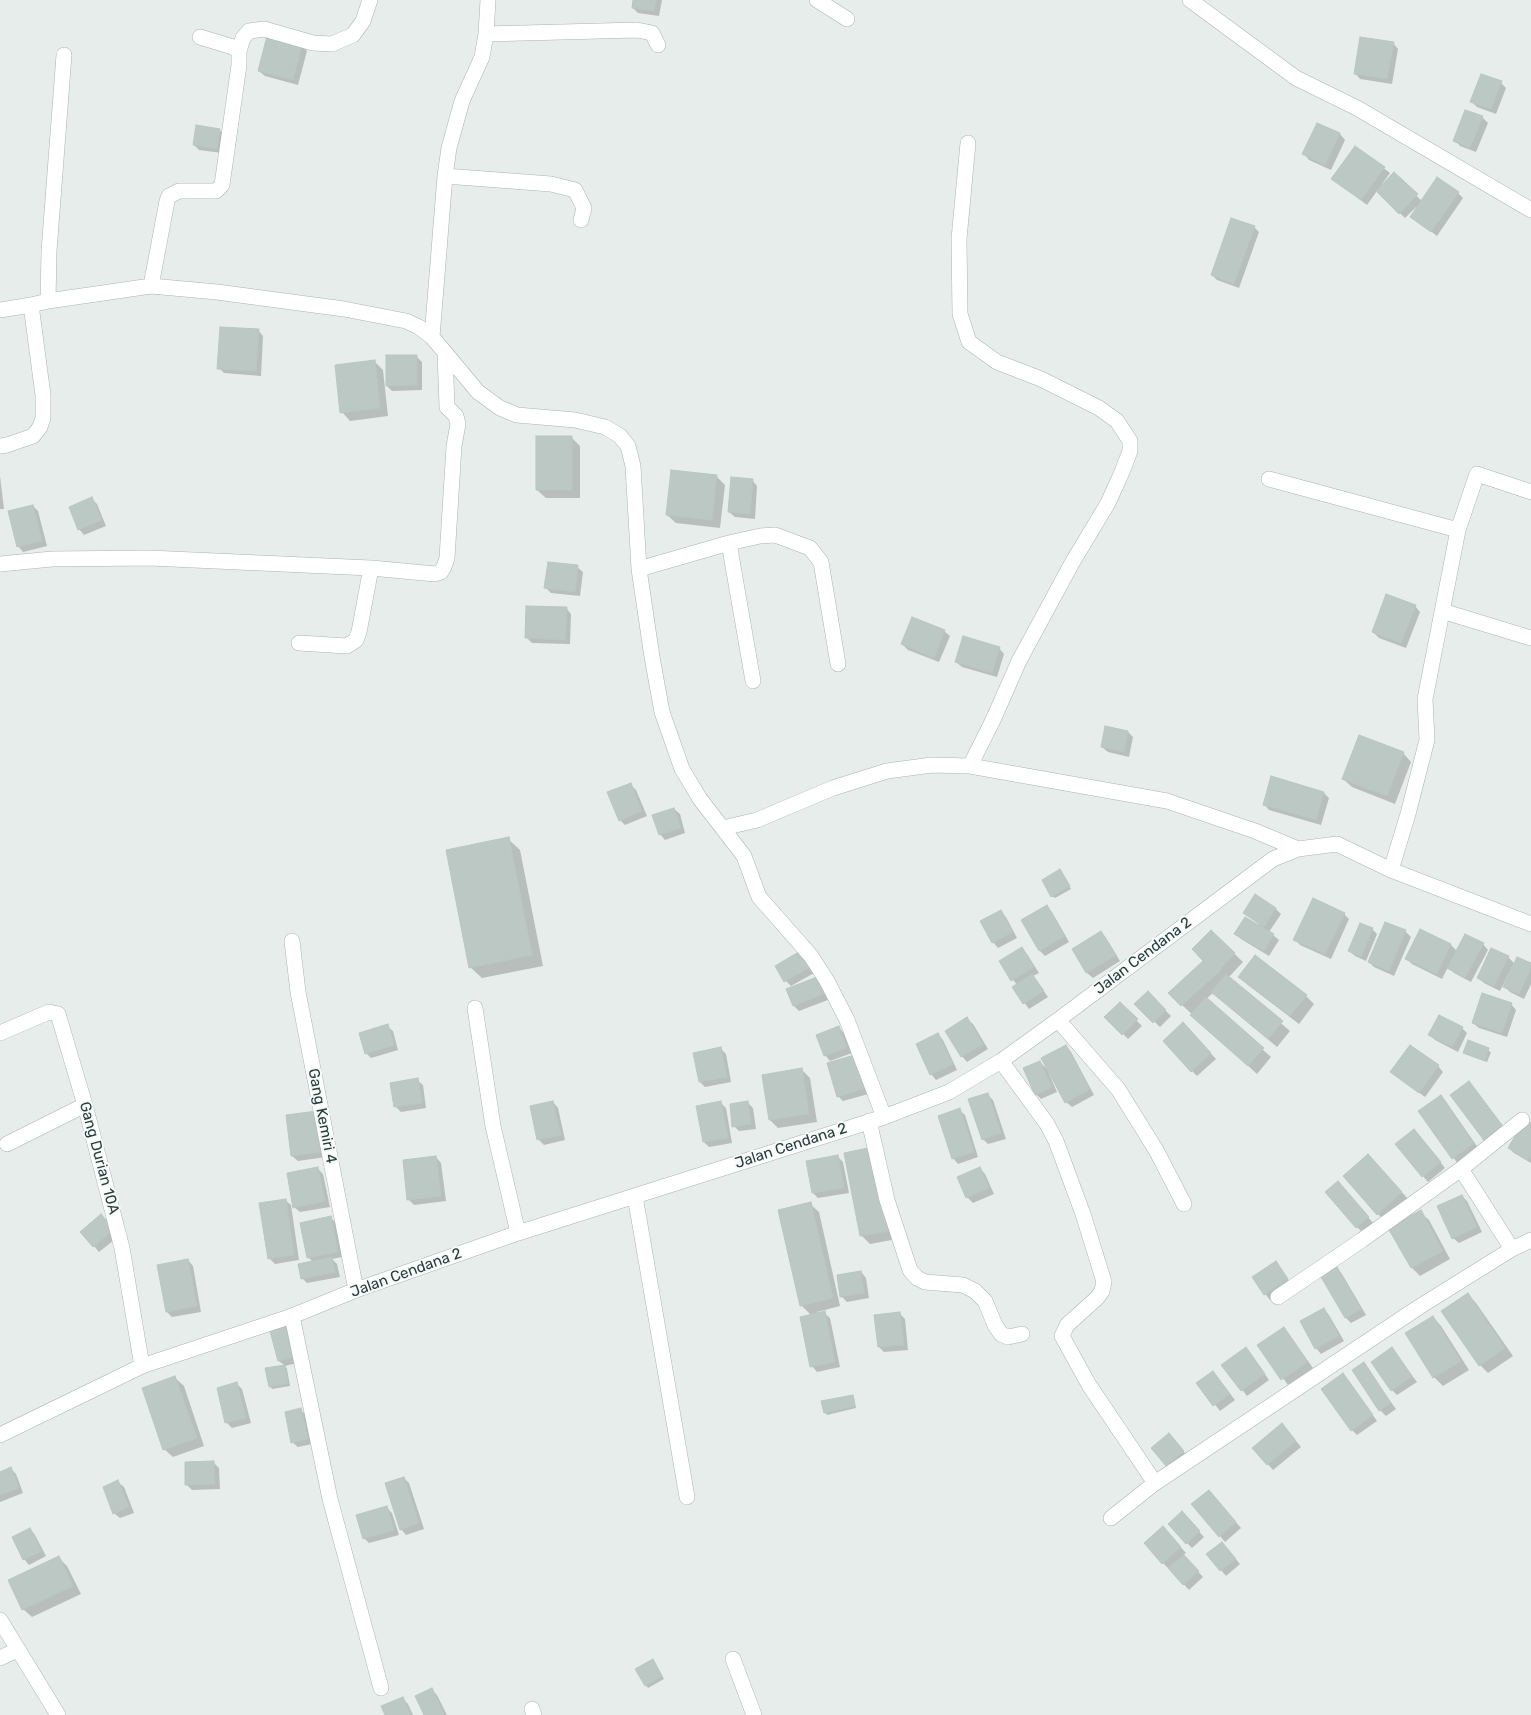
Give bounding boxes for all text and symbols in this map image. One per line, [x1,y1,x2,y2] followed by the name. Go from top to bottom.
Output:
[1091,914,1195,998] street label: Jalan Cendana 2
[304,1067,340,1165] street label: Gang Kemiri 4
[75,1100,123,1216] street label: Gang Durian 10A
[733,1119,849,1173] street label: Jalan Cendana 2
[348,1245,464,1301] street label: Jalan Cendana 2

